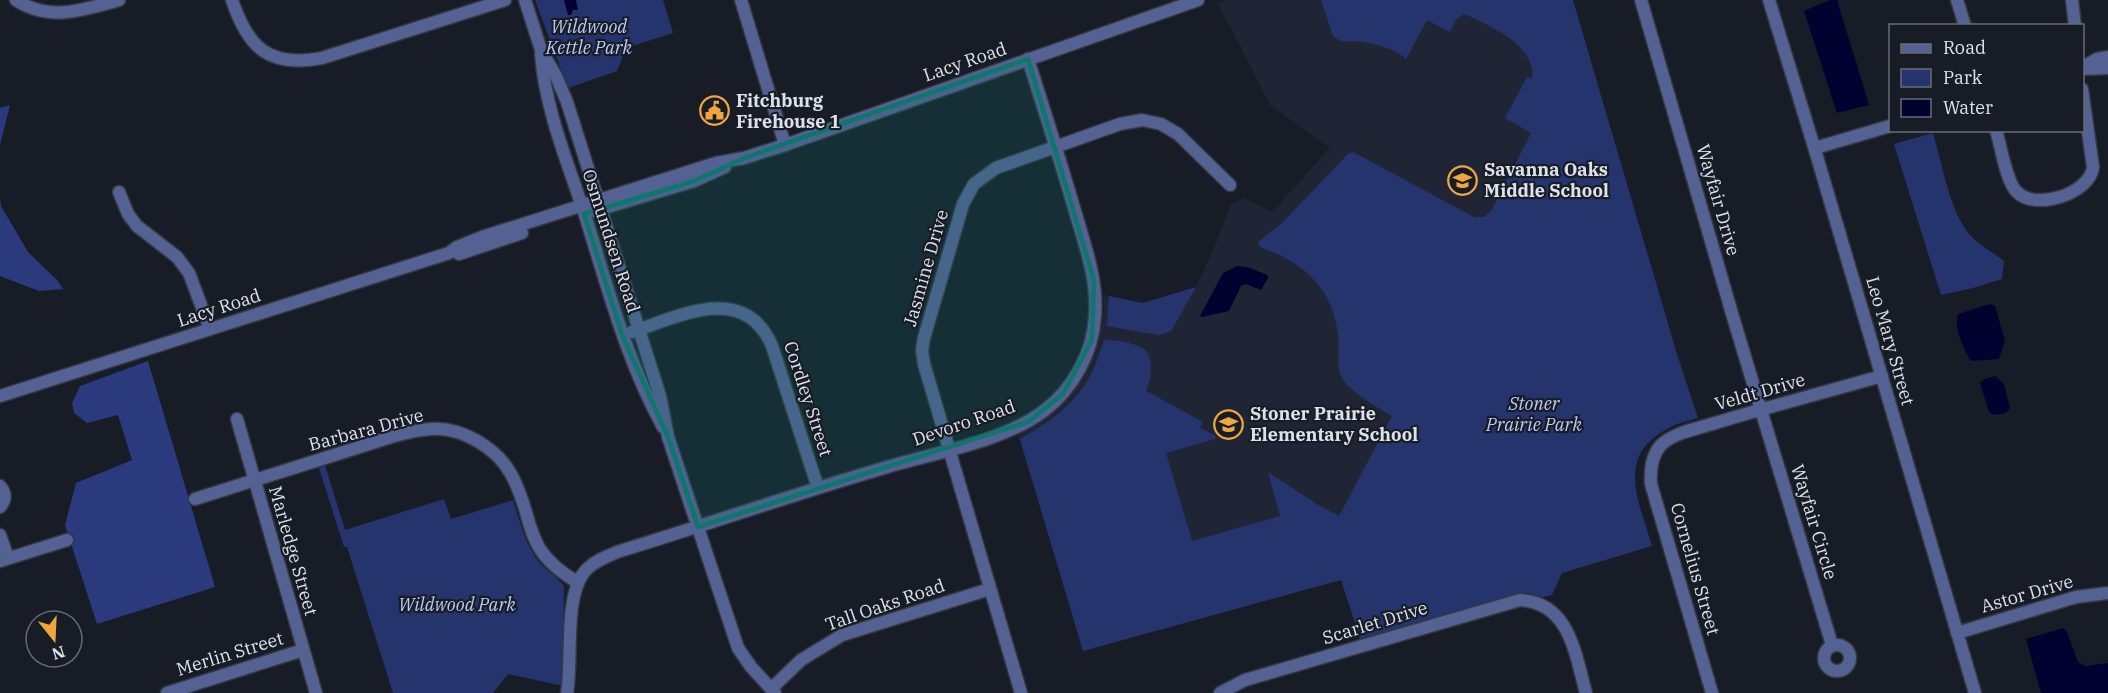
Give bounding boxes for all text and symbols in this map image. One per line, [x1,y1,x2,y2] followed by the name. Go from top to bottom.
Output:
[545,15,633,59] park label: Wildwood Kettle Park
[1889,24,2084,132] legend
[1943,36,1986,59] text: Road
[920,37,1010,86] street label: Lacy Road
[1943,66,1983,89] text: Park
[736,89,840,133] place label: Fitchburg Firehouse 1
[699,95,731,127] public building icon: Fitchburg Firehouse 1
[1943,96,1993,119] text: Water
[1692,141,1745,258] street label: Wayfair Drive
[1484,158,1609,202] place label: Savanna Oaks Middle School
[1447,164,1479,196] school or university icon: Savanna Oaks Middle School
[577,166,646,316] street label: Osmundsen Road
[898,207,953,329] street label: Jasmine Drive
[1861,274,1920,408] street label: Leo Mary Street
[174,283,264,332] street label: Lacy Road
[779,338,838,459] street label: Cordley Street
[1712,368,1808,415] street label: Veldt Drive
[1485,392,1582,436] park label: Stoner Prairie Park
[909,394,1018,451] street label: Devoro Road
[1250,402,1418,446] place label: Stoner Prairie Elementary School
[306,403,426,456] street label: Barbara Drive
[1213,408,1245,440] school or university icon: Stoner Prairie Elementary School
[1786,462,1843,582] street label: Wayfair Circle
[264,483,323,618] street label: Marledge Street
[1666,500,1725,638] street label: Cornelius Street
[1978,569,2076,618] street label: Astor Drive
[822,573,948,636] street label: Tall Oaks Road
[398,593,516,616] park label: Wildwood Park
[1320,596,1430,649] street label: Scarlet Drive
[24,609,84,669] north arrow
[174,626,286,681] street label: Merlin Street
[50,642,68,665] text: N

